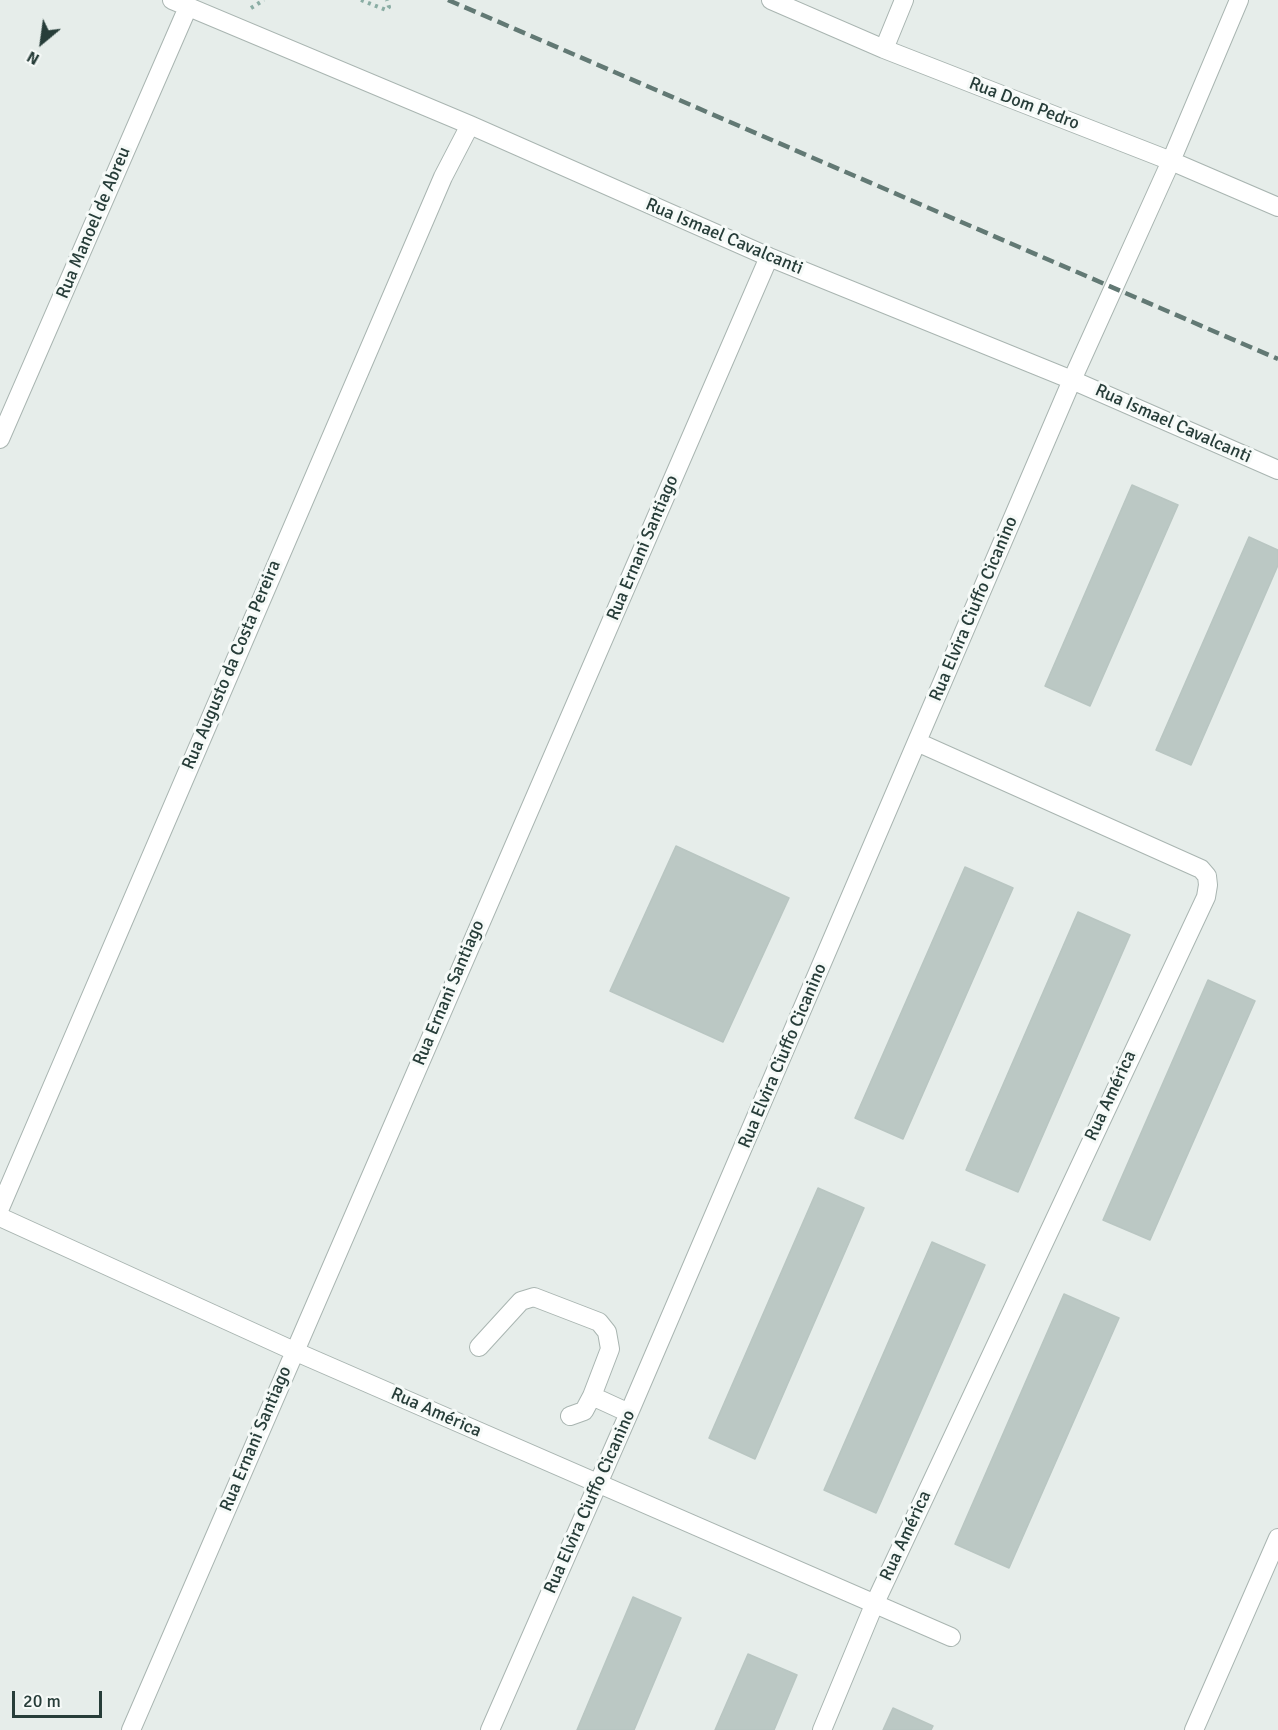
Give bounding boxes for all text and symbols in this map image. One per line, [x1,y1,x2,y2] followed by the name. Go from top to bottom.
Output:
[12,12,72,72] north arrow
[24,46,43,69] text: N
[966,73,1082,135] street label: Rua Dom Pedro
[52,144,136,302] street label: Rua Manoel de Abreu
[642,194,806,280] street label: Rua Ismael Cavalcanti
[1091,380,1255,468] street label: Rua Ismael Cavalcanti
[603,472,683,624] street label: Rua Ernani Santiago
[925,513,1023,705] street label: Rua Elvira Ciuffo Cicanino
[178,557,286,773] street label: Rua Augusto da Costa Pereira
[409,917,489,1069] street label: Rua Ernani Santiago
[734,960,832,1152] street label: Rua Elvira Ciuffo Cicanino
[1081,1047,1141,1145] street label: Rua América
[216,1363,296,1515] street label: Rua Ernani Santiago
[387,1383,485,1443] street label: Rua América
[540,1407,640,1597] street label: Rua Elvira Ciuffo Cicanino
[876,1487,936,1585] street label: Rua América
[15,1679,105,1717] scale bar
[23,1690,61,1712] text: 20 m

